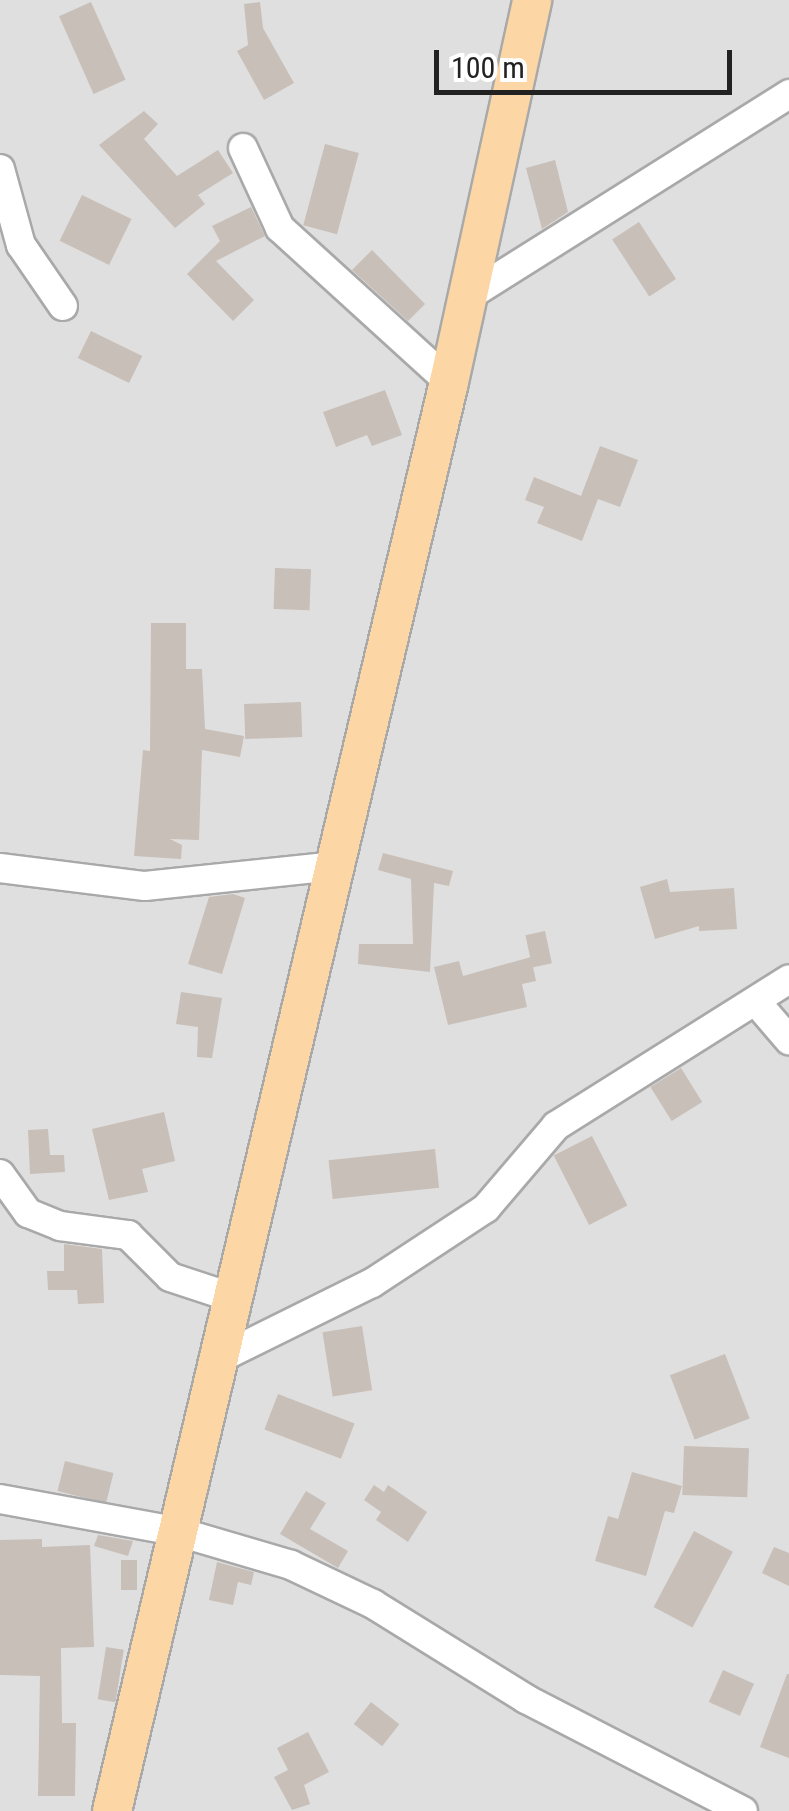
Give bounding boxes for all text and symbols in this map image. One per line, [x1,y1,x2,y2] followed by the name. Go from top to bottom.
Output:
[439,30,736,92] scale bar
[451,50,525,85] text: 100 m

